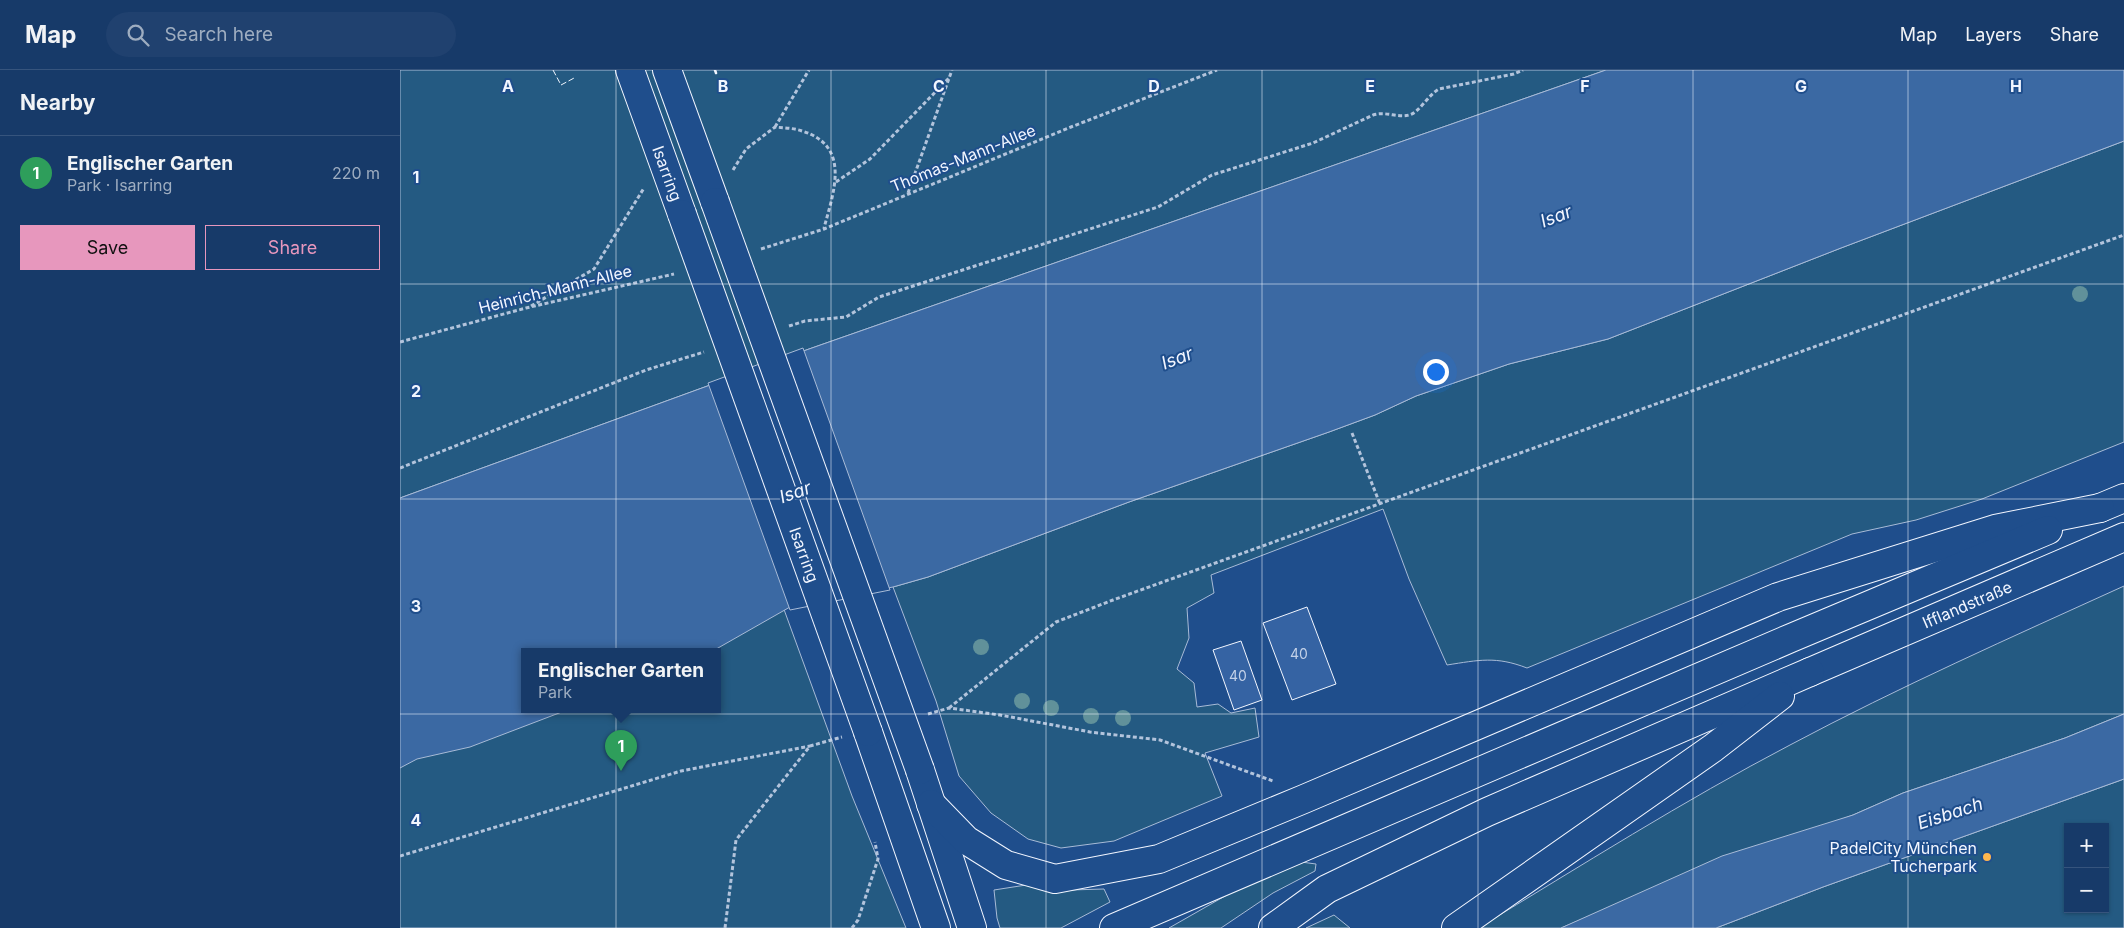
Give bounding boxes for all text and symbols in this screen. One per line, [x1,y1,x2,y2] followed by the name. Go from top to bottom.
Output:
[106,12,456,57] search box
[25,20,76,49] text: Map
[124,21,152,49] icon: search
[164,23,273,46] text: Search here
[1900,24,1937,45] text: Map
[1965,24,2022,45] text: Layers
[2050,24,2099,45] text: Share
[502,76,514,96] text: A
[718,76,728,96] text: B
[933,76,945,96] text: C
[1148,76,1160,96] text: D
[1365,76,1375,96] text: E
[1580,76,1590,96] text: F
[1795,76,1807,96] text: G
[2010,76,2022,96] text: H
[20,90,95,115] text: Nearby
[887,120,1039,196] street label: Thomas-Mann-Allee
[648,143,687,204] street label: Isarring
[67,152,233,175] text: Englischer Garten
[33,163,39,183] text: 1
[332,163,380,183] text: 220 m
[413,167,419,187] text: 1
[67,175,172,195] text: Park · Isarring
[1537,200,1576,232] water label: Isar
[20,225,195,270] button: Save
[205,225,380,270] button: Share
[476,260,634,318] street label: Heinrich-Mann-Allee
[1158,342,1197,374] water label: Isar
[1423,359,1449,385] your location
[411,381,421,401] text: 2
[776,476,815,507] water label: Isar
[785,524,823,585] street label: Isarring
[1919,576,2015,633] street label: Ifflandstraße
[411,596,421,616] text: 3
[1290,645,1308,662] house number: 40
[521,648,721,713] popup
[538,659,704,682] text: Englischer Garten
[1229,667,1247,684] house number: 40
[538,682,572,702] text: Park
[605,730,637,771] pin: 1
[1915,793,1985,833] water label: Eisbach
[411,810,422,830] text: 4
[2064,823,2109,913] map controls
[2064,823,2109,868] button: +
[1829,838,1977,876] place label: PadelCity München Tucherpark
[1981,851,1993,863] marker: PadelCity München Tucherpark
[2064,868,2109,913] button: −

